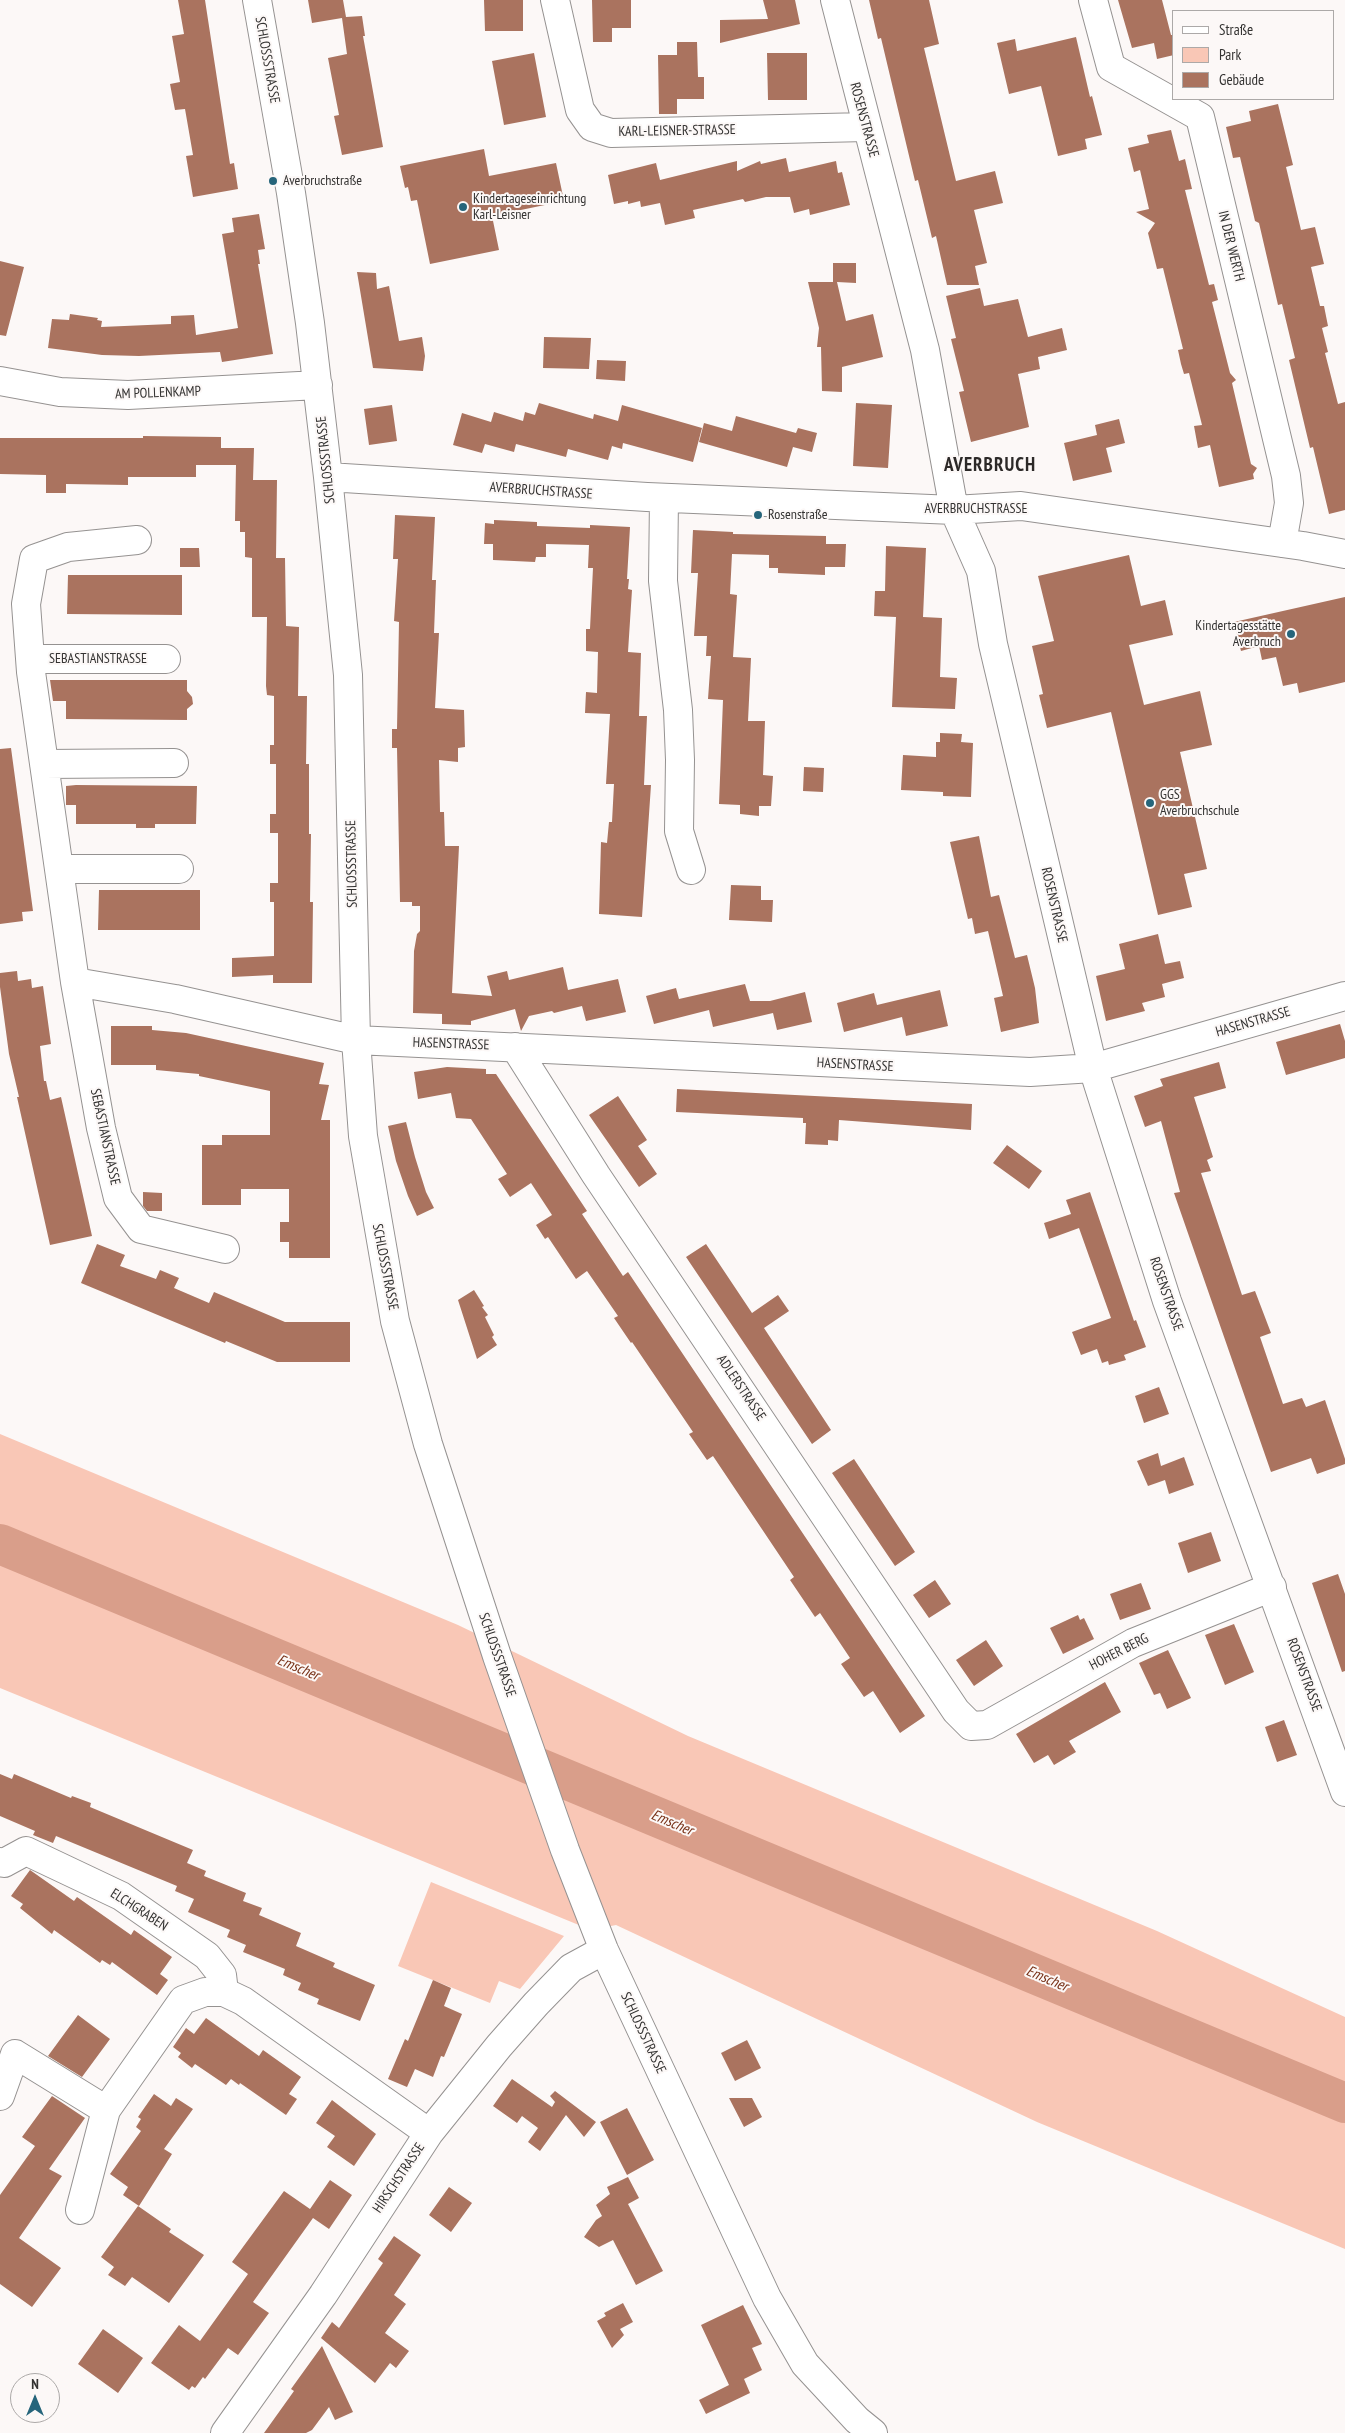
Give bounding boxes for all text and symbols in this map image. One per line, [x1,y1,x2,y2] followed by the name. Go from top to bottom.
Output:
[1172,10,1335,100] legend
[251,15,283,105] street label: SCHLOSSSTRASSE
[1219,20,1253,39] text: Straße
[1219,45,1241,64] text: Park
[1219,70,1264,89] text: Gebäude
[846,81,882,159] street label: ROSENSTRASSE
[618,122,736,140] street label: KARL-LEISNER-STRASSE
[283,173,362,189] place label: Averbruchstraße
[267,175,279,187] marker: Averbruchstraße
[473,191,586,223] place label: Kindertageseinrichtung Karl-Leisner
[457,201,469,213] marker: Kindertageseinrichtung Karl-Leisner
[1214,209,1248,283] street label: IN DER WERTH
[115,383,201,403] street label: AM POLLENKAMP
[313,415,339,505] street label: SCHLOSSSTRASSE
[943,455,1037,477] district label: AVERBRUCH
[489,479,593,503] street label: AVERBRUCHSTRASSE
[924,501,1028,517] street label: AVERBRUCHSTRASSE
[768,507,828,523] place label: Rosenstraße
[752,509,764,521] marker: Rosenstraße
[1195,618,1281,650] place label: Kindertagesstätte Averbruch
[1285,628,1297,640] marker: Kindertagesstätte Averbruch
[49,651,147,667] street label: SEBASTIANSTRASSE
[1160,787,1239,820] place label: GGS Averbruchschule
[1144,797,1156,809] marker: GGS Averbruchschule
[343,820,361,908] street label: SCHLOSSSTRASSE
[1037,866,1071,944] street label: ROSENSTRASSE
[1214,1003,1292,1041] street label: HASENSTRASSE
[412,1034,490,1054] street label: HASENSTRASSE
[816,1055,894,1075] street label: HASENSTRASSE
[87,1087,123,1187] street label: SEBASTIANSTRASSE
[368,1222,402,1312] street label: SCHLOSSSTRASSE
[1146,1255,1186,1333] street label: ROSENSTRASSE
[713,1352,769,1424] street label: ADLERSTRASSE
[475,1611,519,1699] street label: SCHLOSSSTRASSE
[1087,1630,1151,1674] street label: HOHER BERG
[1283,1636,1325,1714] street label: ROSENSTRASSE
[274,1651,322,1685] water label: Emscher
[648,1806,696,1840] water label: Emscher
[107,1885,171,1935] street label: ELCHGRABEN
[1023,1962,1071,1996] water label: Emscher
[617,1990,669,2076] street label: SCHLOSSSTRASSE
[369,2140,429,2216] street label: HIRSCHSTRASSE
[10,2373,60,2423] north arrow
[31,2375,39,2393] text: N

